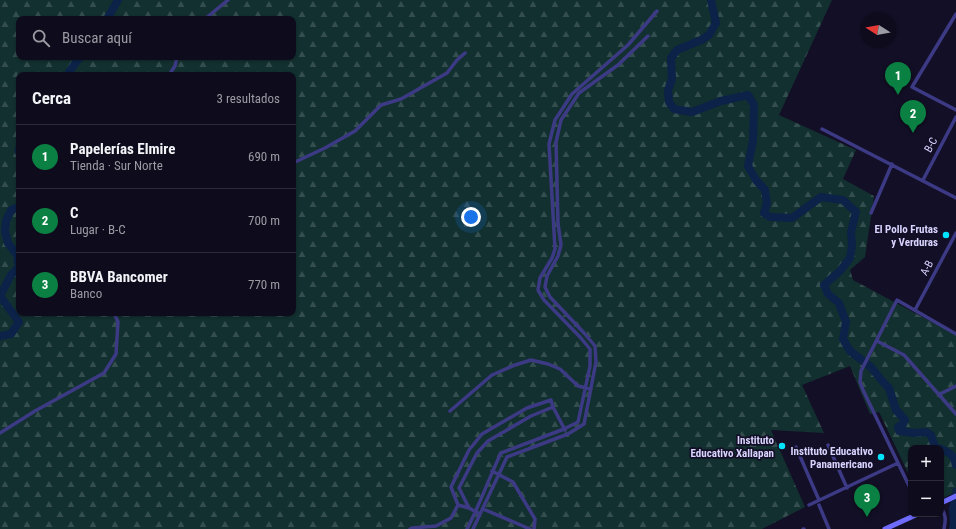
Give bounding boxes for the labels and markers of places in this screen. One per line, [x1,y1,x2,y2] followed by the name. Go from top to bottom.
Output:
[885,62,911,95] pin: 1
[900,100,926,133] pin: 2
[874,223,938,249] place label: El Pollo Frutas y Verduras
[941,230,951,240] marker: El Pollo Frutas y Verduras
[690,434,775,460] place label: Instituto Educativo Xallapan
[777,441,787,451] marker: Instituto Educativo Xallapan
[791,445,874,471] place label: Instituto Educativo Panamericano
[876,452,886,462] marker: Instituto Educativo Panamericano
[854,484,880,517] pin: 3

